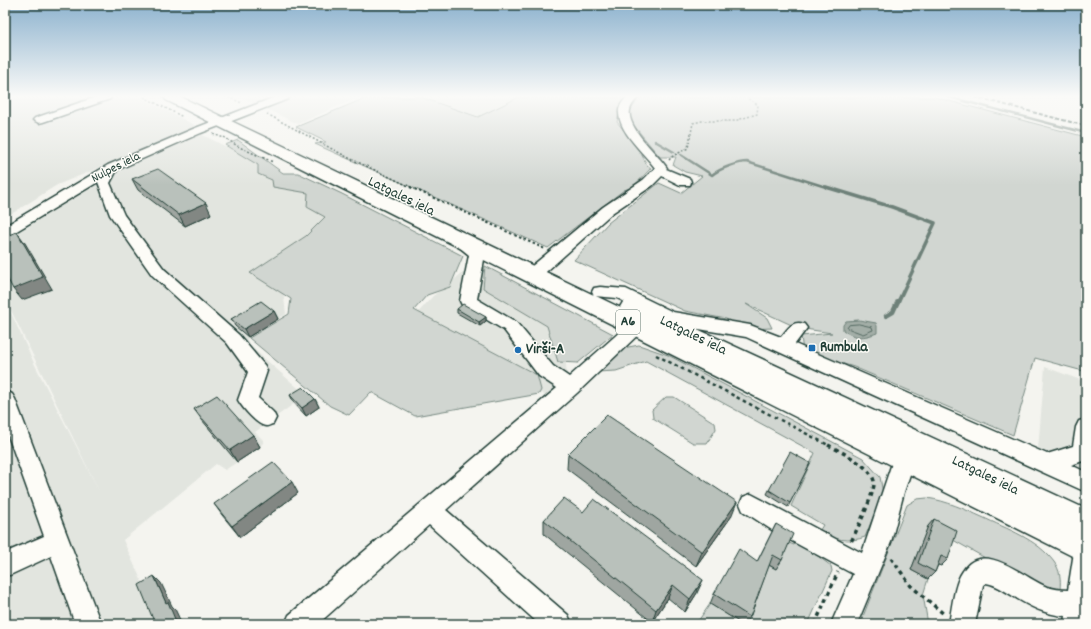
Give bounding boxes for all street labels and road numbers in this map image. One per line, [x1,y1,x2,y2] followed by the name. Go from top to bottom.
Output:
[88,147,145,188] street label: Nulpes iela
[364,171,439,223] street label: Latgales iela
[616,310,640,334] road number: A6
[656,310,731,362] street label: Latgales iela
[948,450,1023,502] street label: Latgales iela

